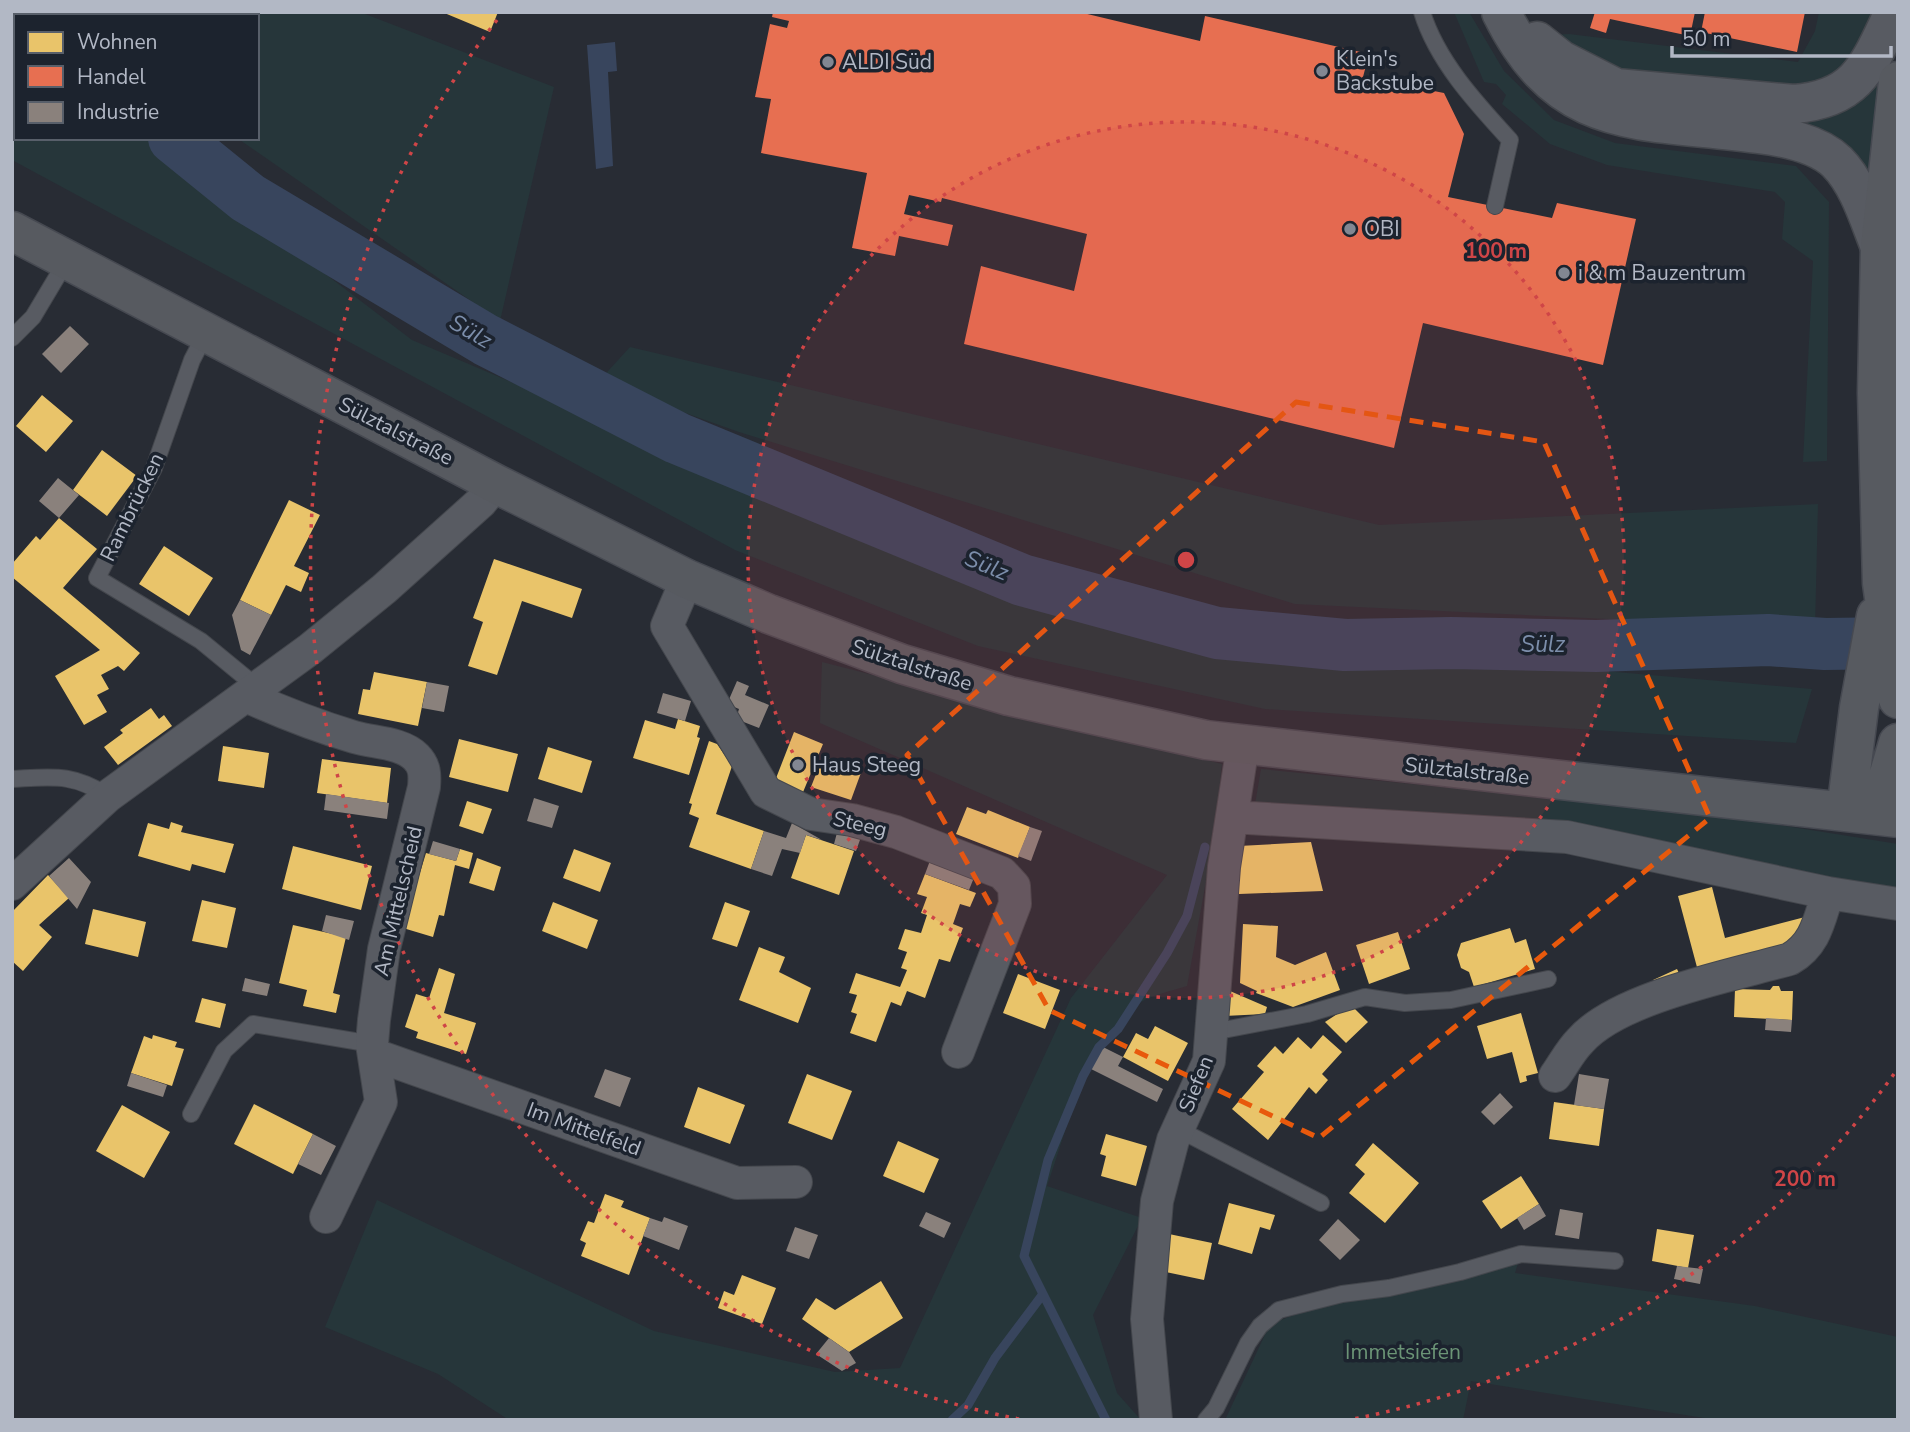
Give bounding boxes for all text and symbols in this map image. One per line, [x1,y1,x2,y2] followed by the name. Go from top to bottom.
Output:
[14,14,259,140] legend
[1672,14,1891,58] scale bar
[1682,25,1731,53] text: 50 m
[77,28,158,56] text: Wohnen
[1336,45,1434,97] place label: Klein's Backstube
[842,48,932,76] place label: ALDI Süd
[820,54,836,70] marker: ALDI Süd
[77,63,146,91] text: Handel
[1314,63,1330,79] marker: Klein's Backstube
[77,98,159,126] text: Industrie
[1364,215,1400,243] place label: OBI
[1342,221,1358,237] marker: OBI
[1465,237,1527,265] text: 100 m
[1578,259,1746,287] place label: i & m Bauzentrum
[1556,265,1572,281] marker: i & m Bauzentrum
[444,307,498,356] water label: Sülz
[334,390,458,472] street label: Sülztalstraße
[94,448,170,566] street label: Rambrücken
[960,543,1014,588] water label: Sülz
[1174,548,1198,572] centre of rings
[1521,629,1566,660] water label: Sülz
[848,632,976,698] street label: Sülztalstraße
[812,751,921,779] place label: Haus Steeg
[1403,751,1531,791] street label: Sülztalstraße
[790,757,806,773] marker: Haus Steeg
[830,804,890,844] street label: Steeg
[367,823,429,979] street label: Am Mittelscheid
[1172,1052,1220,1116] street label: Siefen
[523,1095,645,1163] street label: Im Mittelfeld
[1774,1165,1836,1193] text: 200 m
[1345,1338,1461,1366] park label: Immetsiefen

